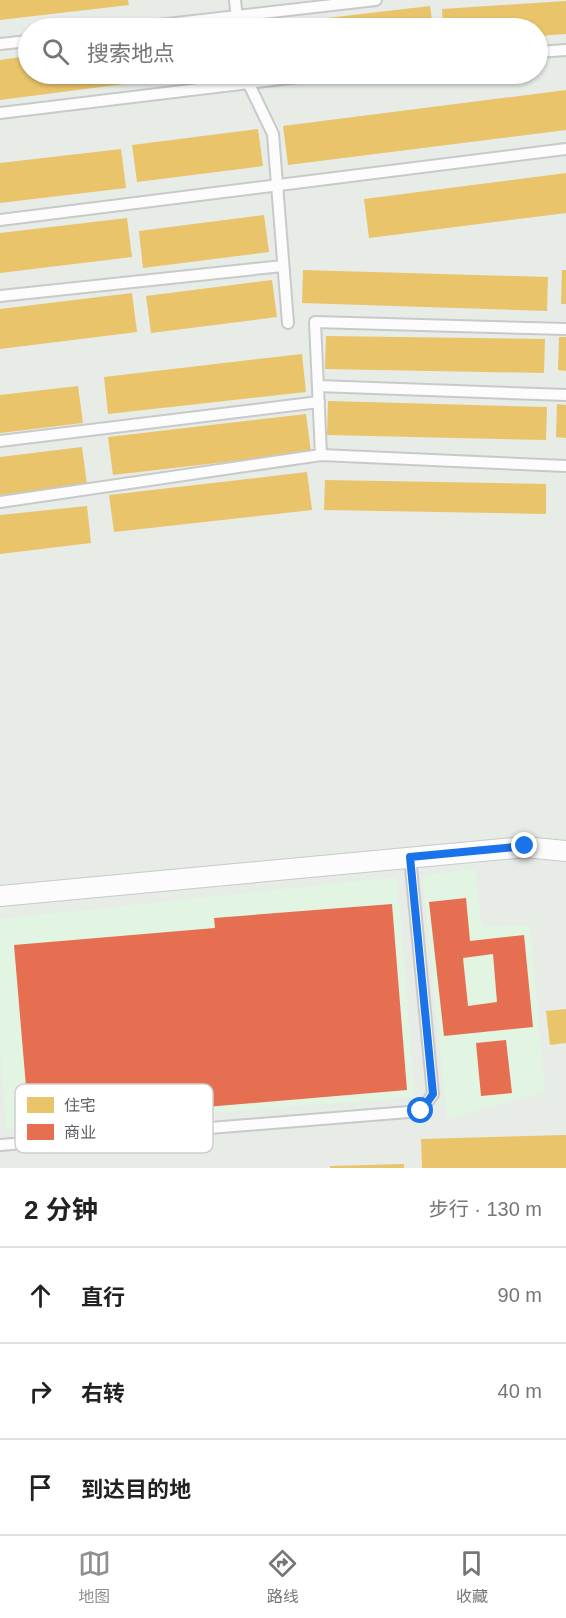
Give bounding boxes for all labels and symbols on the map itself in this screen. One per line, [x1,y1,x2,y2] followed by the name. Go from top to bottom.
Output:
[511,832,537,858] route end
[15,1084,213,1153] legend
[64,1097,96,1114] text: 住宅
[407,1097,433,1123] route start
[64,1124,96,1141] text: 商业

